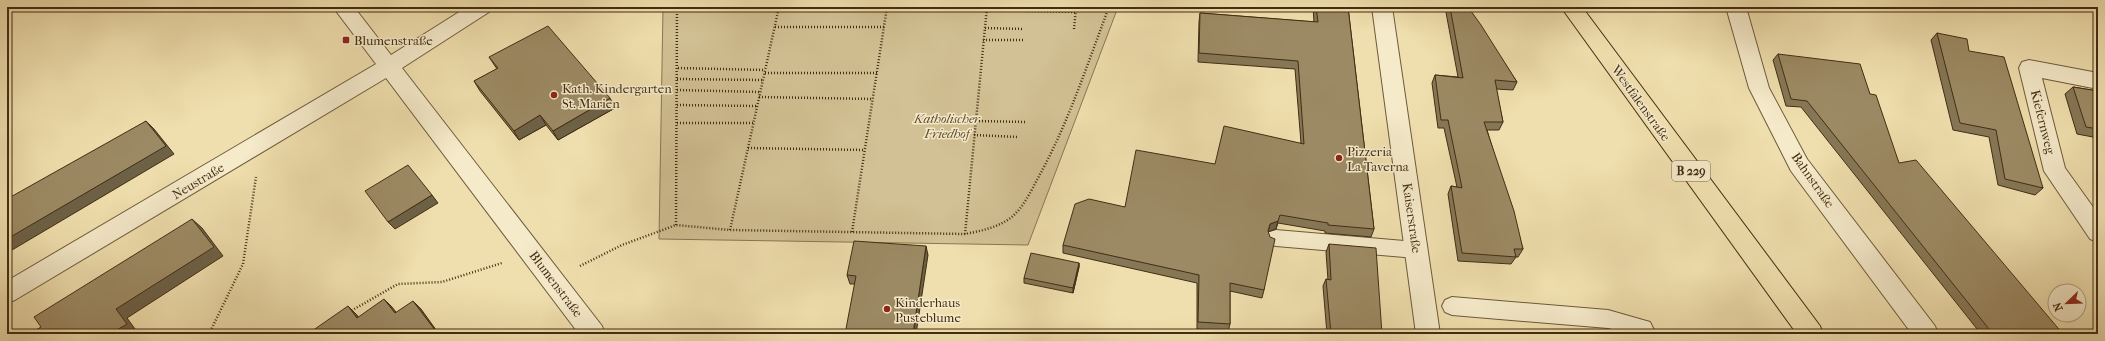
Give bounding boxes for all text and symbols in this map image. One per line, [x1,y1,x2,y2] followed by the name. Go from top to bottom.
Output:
[354,33,433,48] place label: Blumenstraße
[341,35,351,45] marker: Blumenstraße
[1608,61,1674,144] street label: Westfalenstraße
[562,81,672,111] place label: Kath. Kindergarten St. Marien
[2028,88,2058,157] street label: Kiefernweg
[549,90,559,100] marker: Kath. Kindergarten St. Marien
[913,111,981,141] park label: Katholischer Friedhof
[1347,144,1410,174] place label: Pizzeria La Taverna
[1789,150,1838,211] street label: Bahnstraße
[1334,153,1344,163] marker: Pizzeria La Taverna
[169,159,227,202] street label: Neustraße
[1672,161,1710,181] road number: B 229
[1400,182,1424,255] street label: Kaiserstraße
[526,248,586,320] street label: Blumenstraße
[2047,283,2087,323] north arrow
[895,295,961,325] place label: Kinderhaus Pusteblume
[2050,300,2066,313] text: N
[882,304,892,314] marker: Kinderhaus Pusteblume

